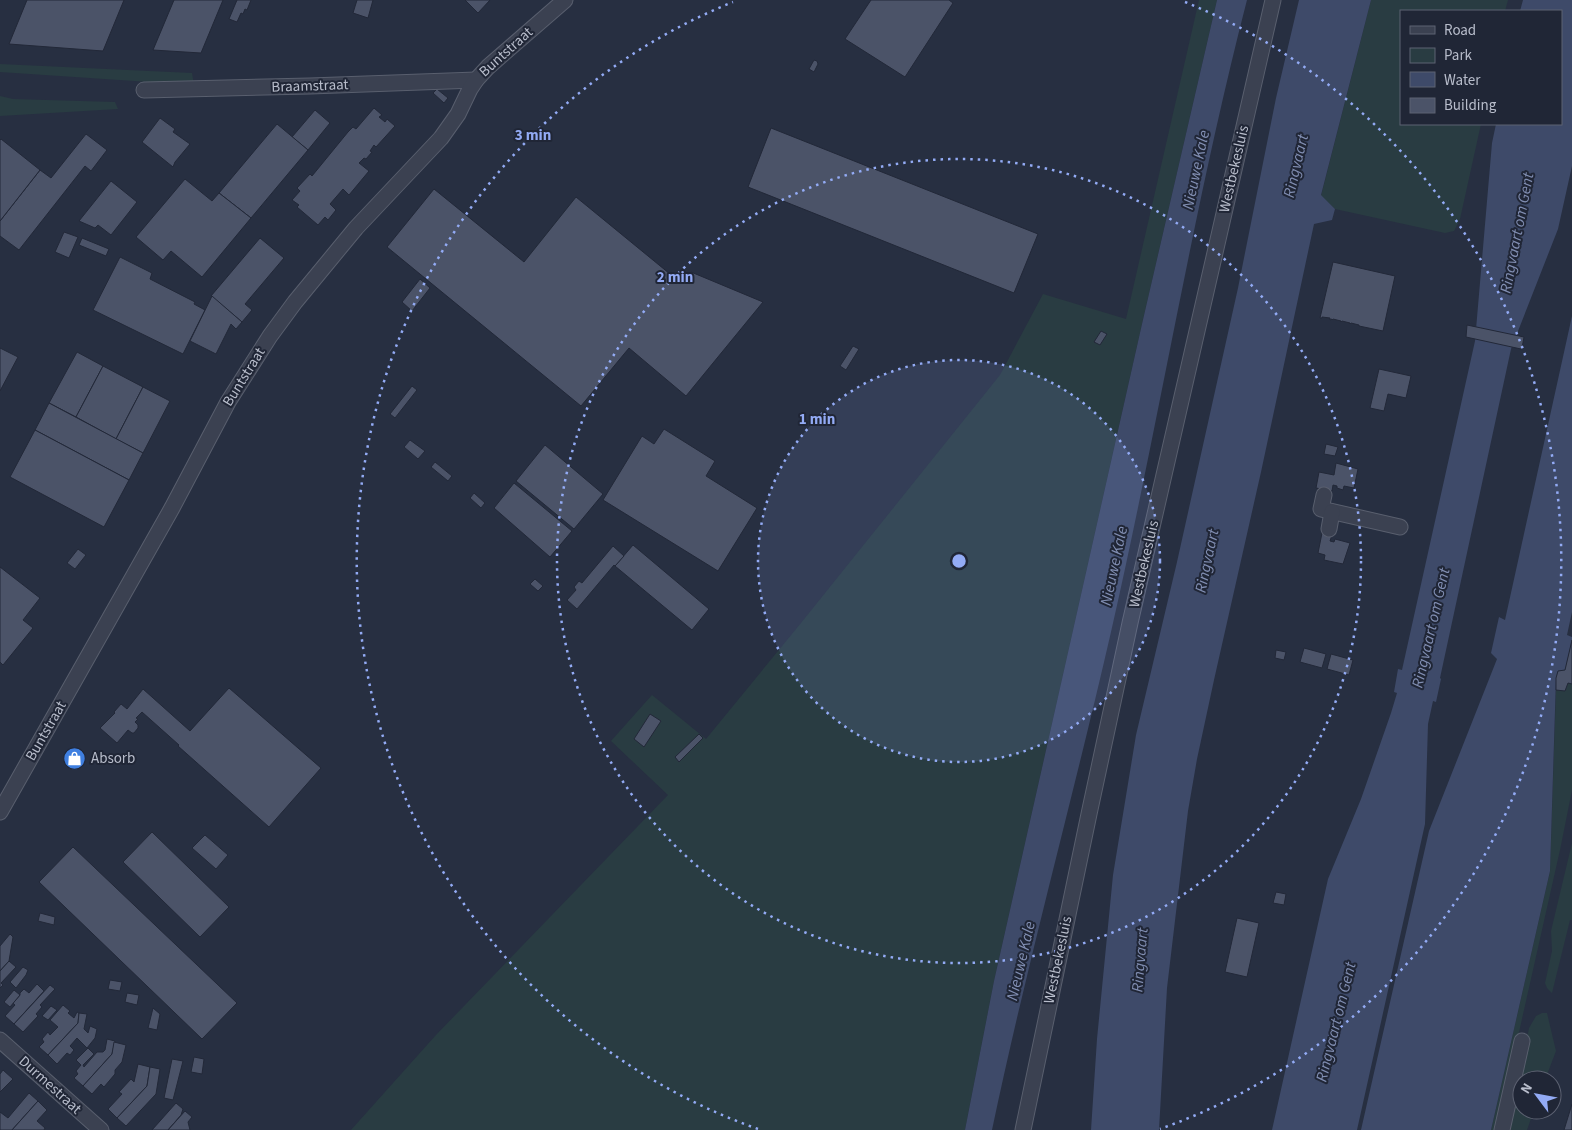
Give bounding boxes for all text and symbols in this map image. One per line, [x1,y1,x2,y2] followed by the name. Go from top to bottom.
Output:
[1400,10,1562,125] legend
[1444,20,1476,41] text: Road
[474,22,538,82] street label: Buntstraat
[1444,45,1473,66] text: Park
[1444,70,1481,91] text: Water
[271,74,349,98] street label: Braamstraat
[1444,95,1497,116] text: Building
[1214,123,1254,215] street label: Westbekesluis
[515,125,551,146] text: 3 min
[1177,128,1215,212] water label: Nieuwe Kale
[1278,131,1314,200] water label: Ringvaart
[1495,170,1540,295] water label: Ringvaart om Gent
[657,267,693,288] text: 2 min
[218,343,270,411] street label: Buntstraat
[799,409,835,430] text: 1 min
[1124,518,1164,610] street label: Westbekesluis
[1095,524,1133,608] water label: Nieuwe Kale
[1190,526,1225,595] water label: Ringvaart
[950,552,968,570] centre of rings
[1406,565,1456,690] water label: Ringvaart om Gent
[20,697,72,765] street label: Buntstraat
[63,746,87,770] shop icon: Absorb
[91,748,135,769] place label: Absorb
[1038,914,1078,1006] street label: Westbekesluis
[1001,919,1041,1003] water label: Nieuwe Kale
[1126,926,1154,993] water label: Ringvaart
[1311,959,1362,1084] water label: Ringvaart om Gent
[14,1051,86,1119] street label: Durmestraat
[1512,1070,1562,1120] north arrow
[1516,1079,1538,1098] text: N

